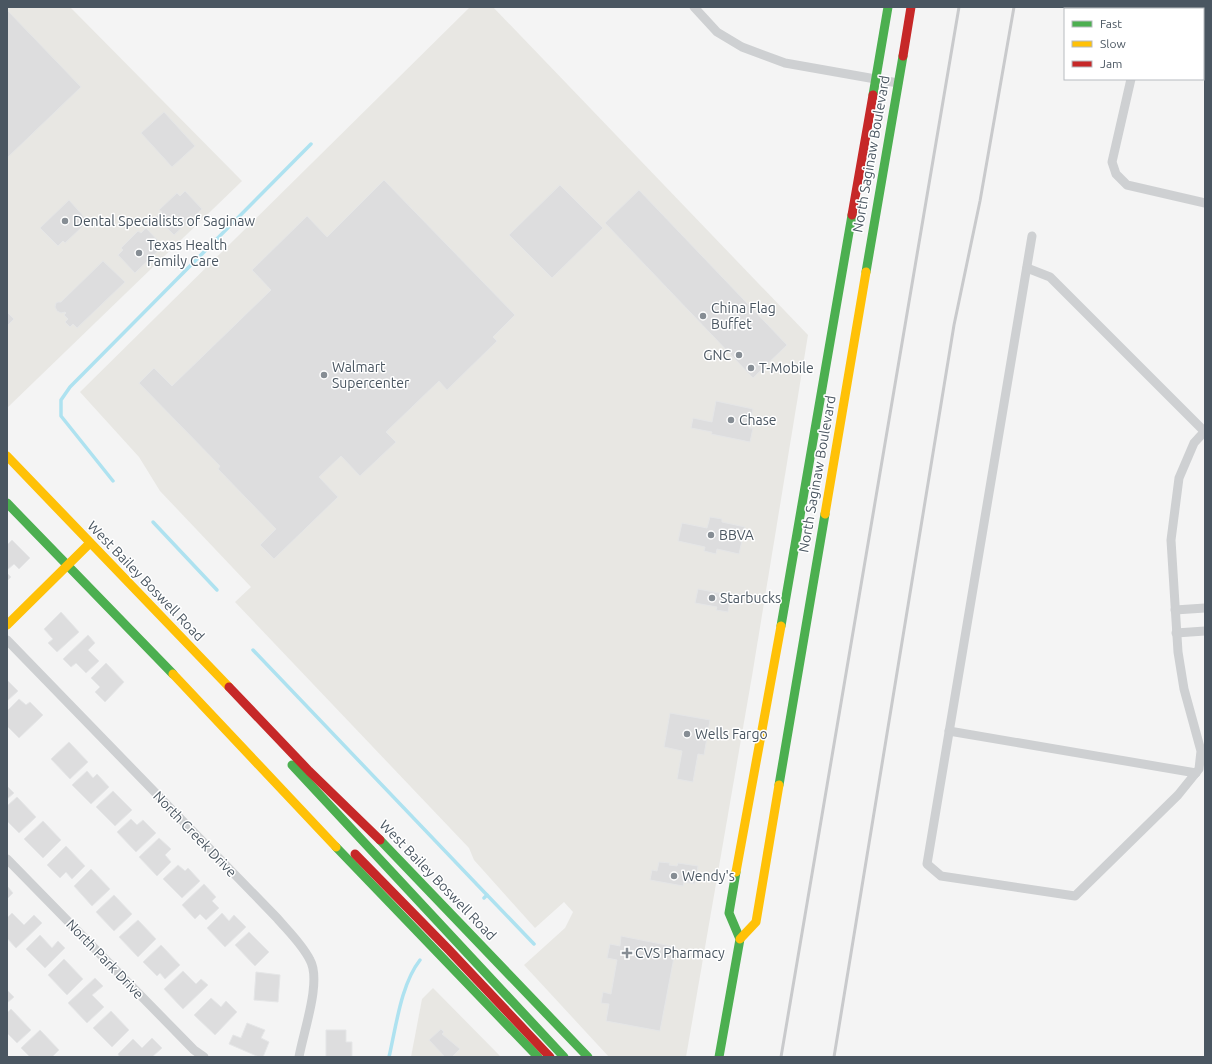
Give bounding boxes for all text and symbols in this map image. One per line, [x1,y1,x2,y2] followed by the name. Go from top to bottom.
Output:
[1064,8,1204,80] legend
[1100,17,1122,30] text: Fast
[1100,37,1126,50] text: Slow
[1100,57,1122,70] text: Jam
[849,74,893,234] street label: North Saginaw Boulevard
[73,213,255,229] place label: Dental Specialists of Saginaw
[60,216,70,226] marker: Dental Specialists of Saginaw
[147,237,227,269] place label: Texas Health Family Care
[134,248,144,258] marker: Texas Health Family Care
[711,300,776,332] place label: China Flag Buffet
[698,311,708,321] marker: China Flag Buffet
[703,347,731,363] place label: GNC
[734,350,744,360] marker: GNC
[332,359,410,391] place label: Walmart Supercenter
[759,360,814,376] place label: T-Mobile
[746,363,756,373] marker: T-Mobile
[319,370,329,380] marker: Walmart Supercenter
[795,394,839,554] street label: North Saginaw Boulevard
[739,412,777,428] place label: Chase
[726,415,736,425] marker: Chase
[84,518,208,644] street label: West Bailey Boswell Road
[719,527,754,543] place label: BBVA
[706,530,716,540] marker: BBVA
[720,590,781,606] place label: Starbucks
[707,593,717,603] marker: Starbucks
[695,726,768,742] place label: Wells Fargo
[682,729,692,739] marker: Wells Fargo
[150,788,240,880] street label: North Creek Drive
[376,817,500,943] street label: West Bailey Boswell Road
[682,868,735,884] place label: Wendy's
[669,871,679,881] marker: Wendy's
[63,916,147,1002] street label: North Park Drive
[635,945,725,961] place label: CVS Pharmacy
[622,948,632,958] marker: CVS Pharmacy

